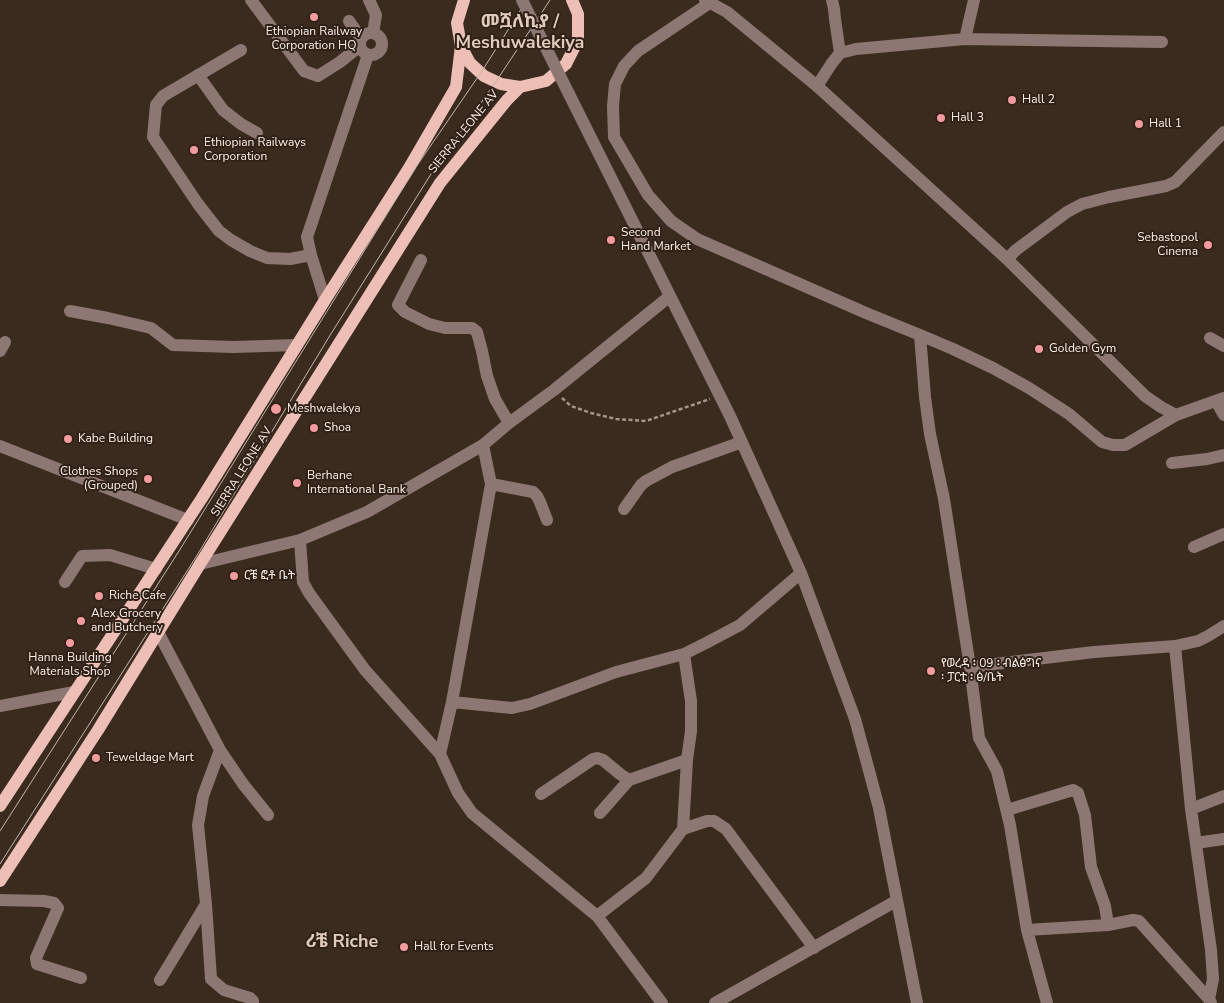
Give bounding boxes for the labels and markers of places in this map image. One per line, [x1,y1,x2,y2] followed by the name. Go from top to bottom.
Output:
[308,11,320,23] marker: Ethiopian Railway Corporation HQ
[266,25,362,53] place label: Ethiopian Railway Corporation HQ
[1022,93,1055,107] place label: Hall 2
[1006,94,1018,106] marker: Hall 2
[951,111,984,125] place label: Hall 3
[935,112,947,124] marker: Hall 3
[1149,117,1182,131] place label: Hall 1
[1133,118,1145,130] marker: Hall 1
[204,136,306,164] place label: Ethiopian Railways Corporation
[188,144,200,156] marker: Ethiopian Railways Corporation
[621,226,691,254] place label: Second Hand Market
[1137,231,1198,259] place label: Sebastopol Cinema
[605,234,617,246] marker: Second Hand Market
[1202,239,1214,251] marker: Sebastopol Cinema
[1049,342,1116,356] place label: Golden Gym
[1033,343,1045,355] marker: Golden Gym
[269,402,283,416] marker: Meshwalekya
[287,402,361,416] place label: Meshwalekya
[324,421,351,435] place label: Shoa
[308,422,320,434] marker: Shoa
[78,432,153,446] place label: Kabe Building
[62,433,74,445] marker: Kabe Building
[60,465,138,493] place label: Clothes Shops (Grouped)
[307,469,406,497] place label: Berhane International Bank
[142,473,154,485] marker: Clothes Shops (Grouped)
[291,477,303,489] marker: Berhane International Bank
[244,569,295,583] place label: ርቼ ፎቶ ቤት
[228,570,240,582] marker: ርቼ ፎቶ ቤት
[109,589,166,603] place label: Riche Cafe
[93,590,105,602] marker: Riche Cafe
[91,607,163,635] place label: Alex Grocery and Butchery
[75,615,87,627] marker: Alex Grocery and Butchery
[64,637,76,649] marker: Hanna Building Materials Shop
[28,651,112,679] place label: Hanna Building Materials Shop
[941,657,1041,685] place label: የወረዳ ፡ 09 ፡ ብልፅግና ፡ ፓርቲ ፡ ፅ/ቤት
[925,665,937,677] marker: የወረዳ ፡ 09 ፡ ብልፅግና ፡ ፓርቲ ፡ ፅ/ቤት
[106,751,194,765] place label: Teweldage Mart
[90,752,102,764] marker: Teweldage Mart
[414,940,494,954] place label: Hall for Events
[398,941,410,953] marker: Hall for Events

